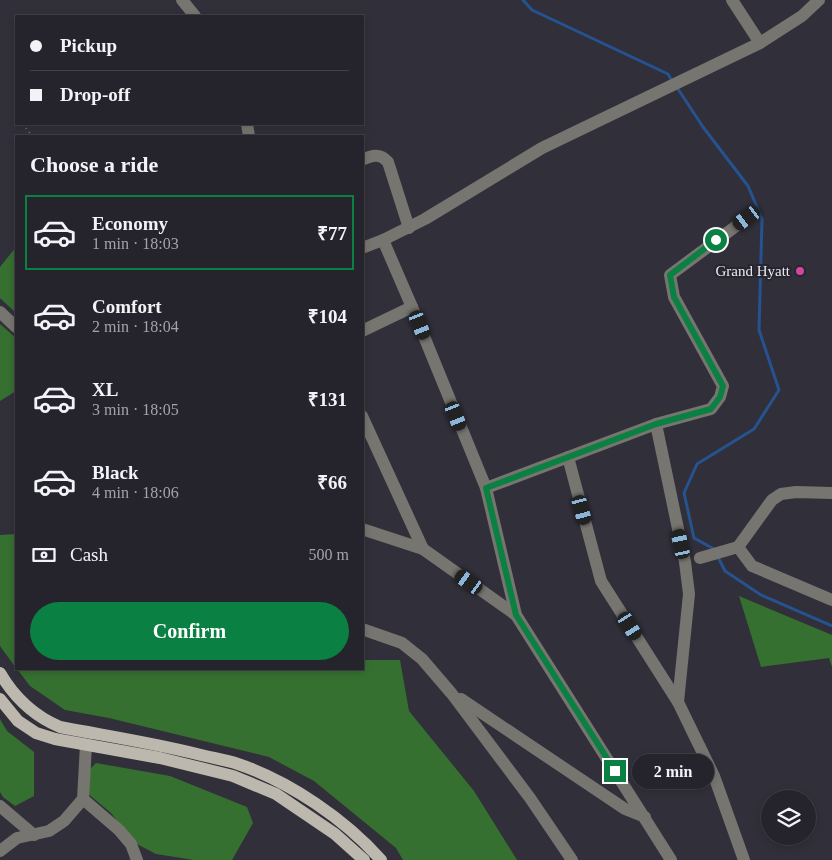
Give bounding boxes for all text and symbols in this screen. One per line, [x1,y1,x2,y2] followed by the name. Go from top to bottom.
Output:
[60,35,117,56] text: Pickup
[60,84,130,105] text: Drop-off
[30,152,158,177] text: Choose a ride
[730,203,763,233] car
[32,210,77,255] icon: car
[92,213,168,234] text: Economy
[317,223,347,244] text: ₹77
[705,229,727,251] route start
[92,235,179,252] text: 1 min · 18:03
[715,263,791,279] place label: Grand Hyatt
[794,265,806,277] marker: Grand Hyatt
[32,293,77,338] icon: car
[92,296,162,317] text: Comfort
[308,306,347,327] text: ₹104
[407,308,432,342] car
[92,318,179,335] text: 2 min · 18:04
[32,376,77,421] icon: car
[92,379,118,400] text: XL
[308,389,347,410] text: ₹131
[443,399,468,433] car
[92,401,179,418] text: 3 min · 18:05
[32,459,77,504] icon: car
[92,462,138,483] text: Black
[317,472,347,493] text: ₹66
[92,484,179,501] text: 4 min · 18:06
[570,494,593,526] car
[670,528,691,560] car
[30,541,58,569] icon: cash
[70,544,108,565] text: Cash
[309,546,349,563] text: 500 m
[452,567,485,597] car
[30,602,349,660] button: Confirm
[615,609,644,643] car
[632,754,715,788] callout: 2 min
[604,760,626,782] route end
[654,763,692,780] text: 2 min
[761,790,816,845] map controls
[761,790,816,845] button: layers

